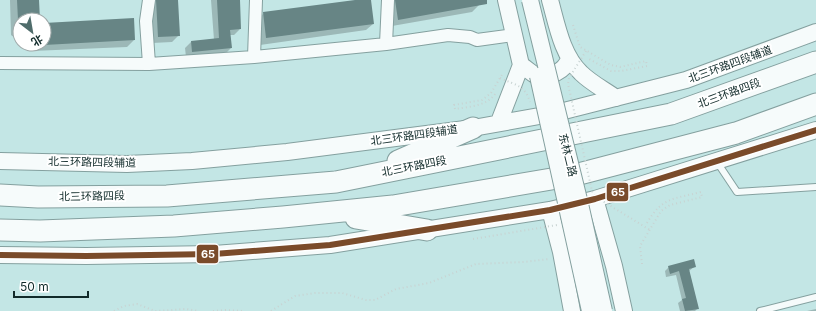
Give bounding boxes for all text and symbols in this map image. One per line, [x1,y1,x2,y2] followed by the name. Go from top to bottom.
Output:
[12,12,52,52] north arrow
[29,32,45,49] text: 北
[686,42,774,86] street label: 北三环路四段辅道
[696,75,762,111] street label: 北三环路四段
[369,122,459,148] street label: 北三环路四段辅道
[556,132,580,178] street label: 东林二路
[380,153,448,179] street label: 北三环路四段
[48,154,136,170] street label: 北三环路四段辅道
[606,182,629,202] line badge: 65
[611,185,625,199] text: 65
[59,188,125,204] street label: 北三环路四段
[196,244,219,264] line badge: 65
[201,247,215,261] text: 65
[14,273,88,299] scale bar
[20,279,49,294] text: 50 m

